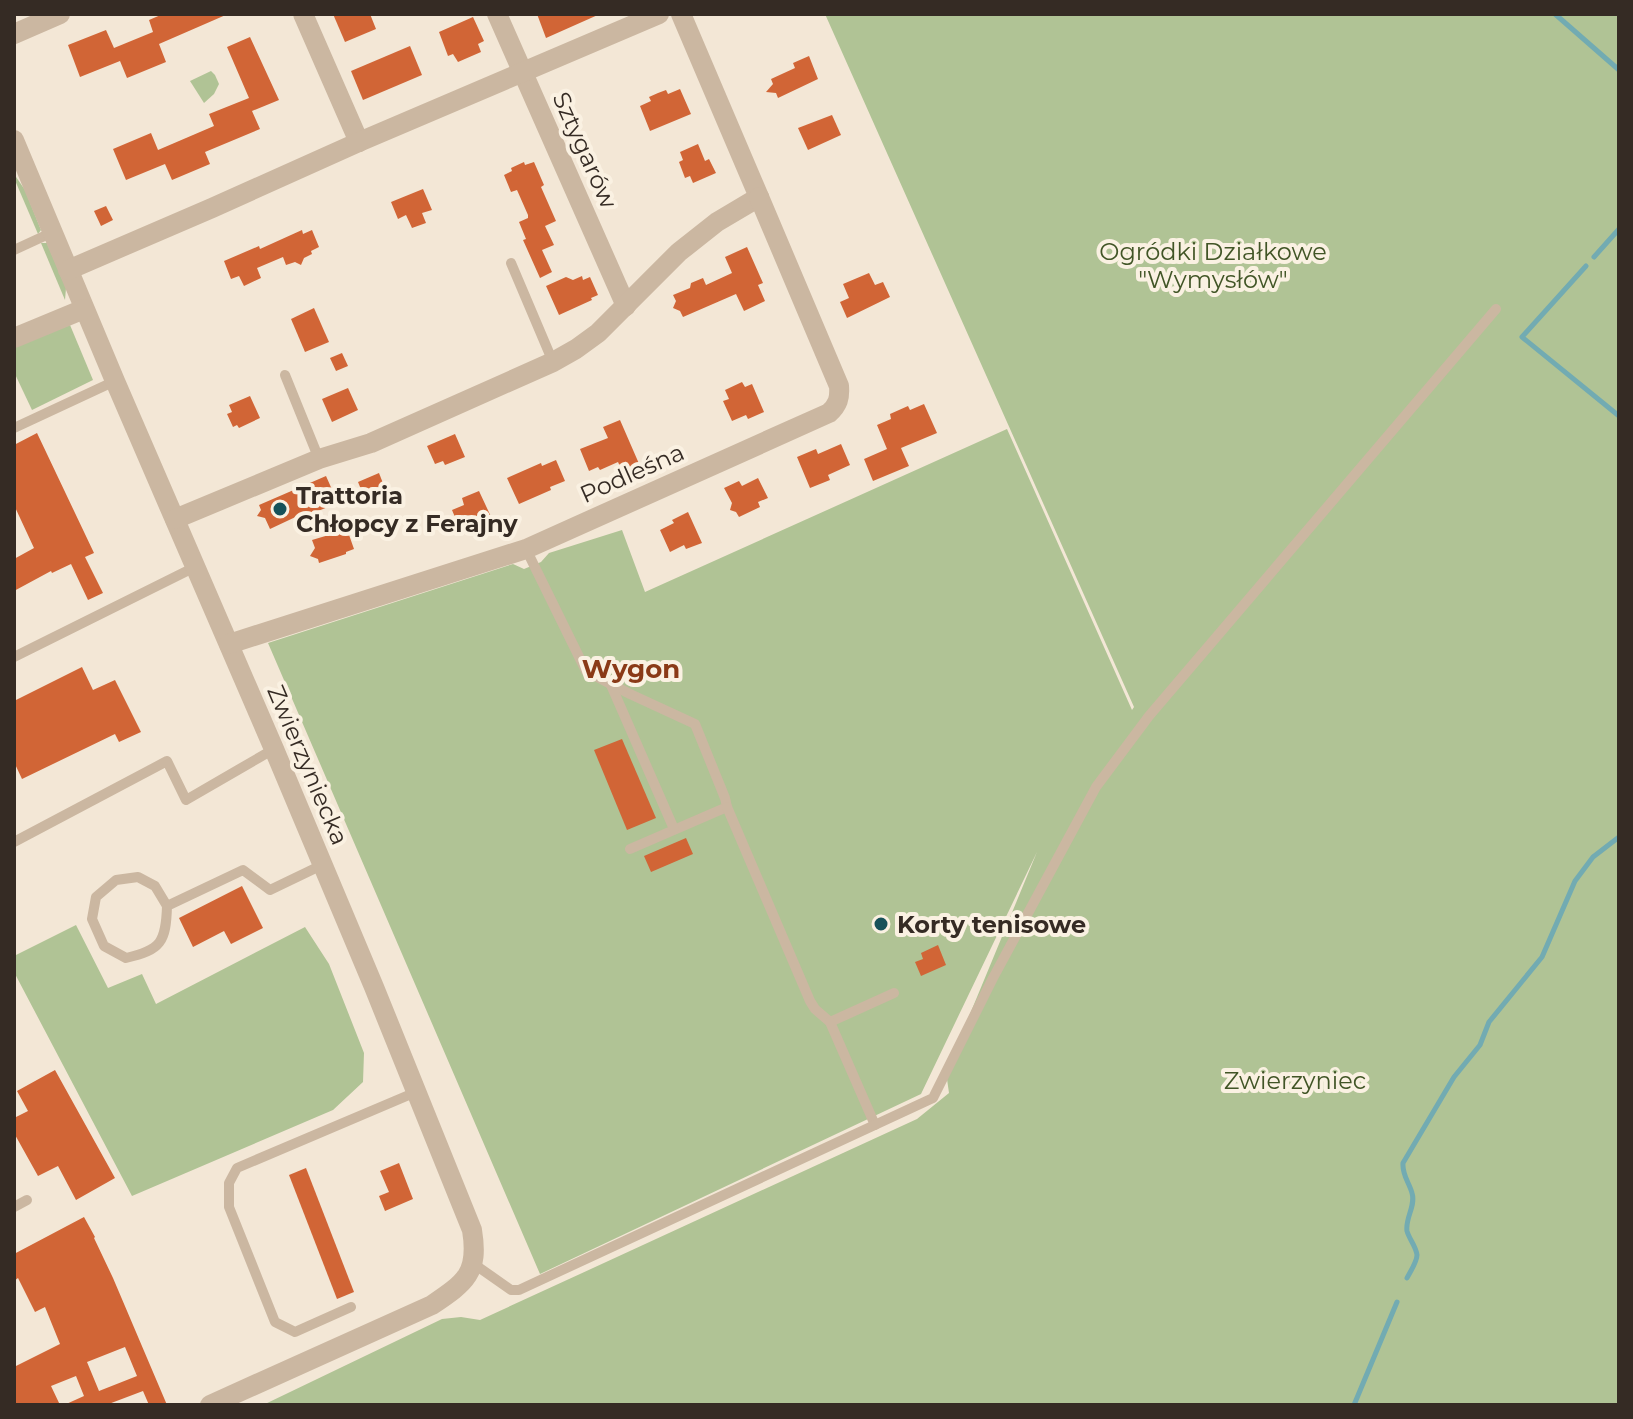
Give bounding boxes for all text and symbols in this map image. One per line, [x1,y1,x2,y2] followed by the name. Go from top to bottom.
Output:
[546,87,624,213] street label: Sztygarów
[1099,237,1327,294] park label: Ogródki Działkowe "Wymysłów"
[575,437,689,509] street label: Podleśna
[296,481,518,538] place label: Trattoria Chłopcy z Ferajny
[271,500,289,518] marker: Trattoria Chłopcy z Ferajny
[582,653,680,685] district label: Wygon
[261,681,355,849] street label: Zwierzyniecka
[897,910,1086,939] place label: Korty tenisowe
[872,915,890,933] marker: Korty tenisowe
[1224,1066,1366,1095] park label: Zwierzyniec

